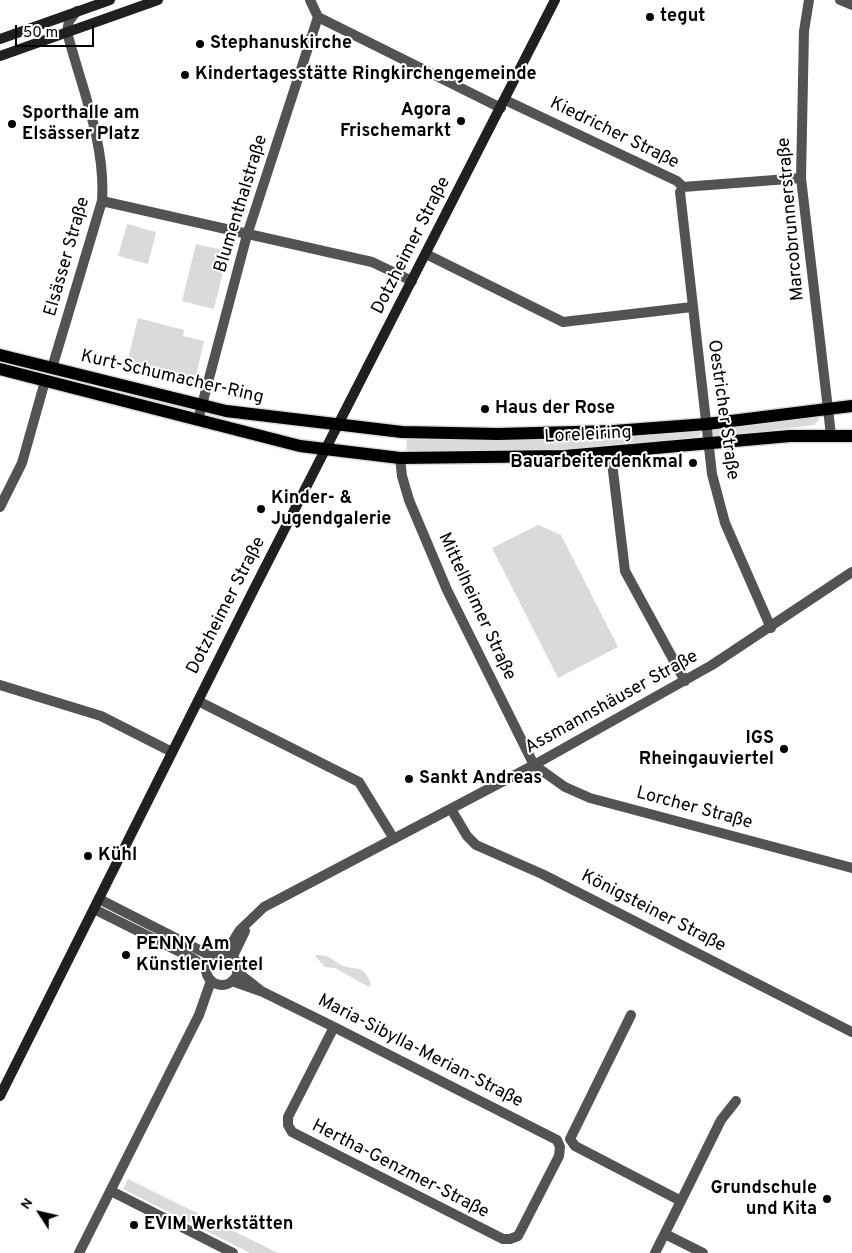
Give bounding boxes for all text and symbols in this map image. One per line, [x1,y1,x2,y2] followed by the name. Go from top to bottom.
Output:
[660,6,705,28] place label: tegut
[644,11,656,23] marker: tegut
[18,15,96,47] scale bar
[23,24,58,43] text: 50 m
[210,33,352,55] place label: Stephanuskirche
[194,38,206,50] marker: Stephanuskirche
[195,64,537,86] place label: Kindertagesstätte Ringkirchengemeinde
[179,69,191,81] marker: Kindertagesstätte Ringkirchengemeinde
[546,93,682,175] street label: Kiedricher Straße
[340,100,451,142] place label: Agora Frischemarkt
[22,103,140,146] place label: Sporthalle am Elsässer Platz
[455,115,467,127] marker: Agora Frischemarkt
[6,118,18,130] marker: Sporthalle am Elsässer Platz
[211,132,273,276] street label: Blumenthalstraße
[774,136,810,302] street label: Marcobrunnerstraße
[368,174,456,318] street label: Dotzheimer Straße
[41,195,95,319] street label: Elsässer Straße
[701,339,743,481] street label: Oestricher Straße
[78,346,266,410] street label: Kurt-Schumacher-Ring
[495,398,615,420] place label: Haus der Rose
[479,403,491,415] marker: Haus der Rose
[544,423,632,449] street label: Loreleiring
[510,452,683,474] place label: Bauarbeiterdenkmal
[687,457,699,469] marker: Bauarbeiterdenkmal
[271,488,391,530] place label: Kinder- & Jugendgalerie
[255,503,267,515] marker: Kinder- & Jugendgalerie
[432,530,520,684] street label: Mittelheimer Straße
[183,534,271,678] street label: Dotzheimer Straße
[522,646,702,760] street label: Assmannshäuser Straße
[639,728,774,771] place label: IGS Rheingauviertel
[778,743,790,755] marker: IGS Rheingauviertel
[419,768,542,790] place label: Sankt Andreas
[403,773,415,785] marker: Sankt Andreas
[633,783,755,835] street label: Lorcher Straße
[98,845,137,867] place label: Kühl
[82,850,94,862] marker: Kühl
[577,866,729,958] street label: Königsteiner Straße
[136,934,263,976] place label: PENNY Am Künstlerviertel
[120,949,132,961] marker: PENNY Am Künstlerviertel
[314,991,526,1113] street label: Maria-Sibylla-Merian-Straße
[308,1116,492,1224] street label: Hertha-Genzmer-Straße
[710,1178,817,1220] place label: Grundschule und Kita
[15,1188,65,1238] north arrow
[821,1193,833,1205] marker: Grundschule und Kita
[17,1195,37,1213] text: N
[144,1214,293,1236] place label: EVIM Werkstätten
[128,1219,140,1231] marker: EVIM Werkstätten

